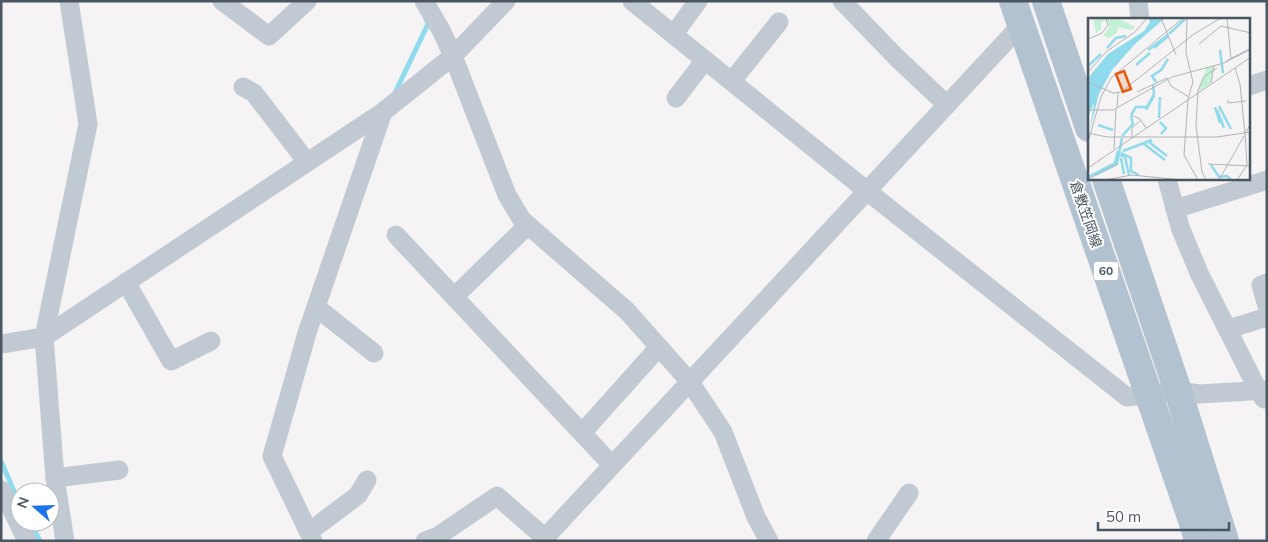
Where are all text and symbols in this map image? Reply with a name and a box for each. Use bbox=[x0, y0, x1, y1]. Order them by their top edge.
inset map bbox=[1088, 18, 1250, 180]
street label: 倉敷笠岡線 bbox=[1066, 178, 1106, 250]
road number: 60 bbox=[1094, 262, 1118, 280]
north arrow bbox=[10, 482, 60, 532]
text: N bbox=[13, 495, 33, 511]
scale bar bbox=[1098, 500, 1229, 532]
text: 50 m bbox=[1106, 507, 1141, 526]

